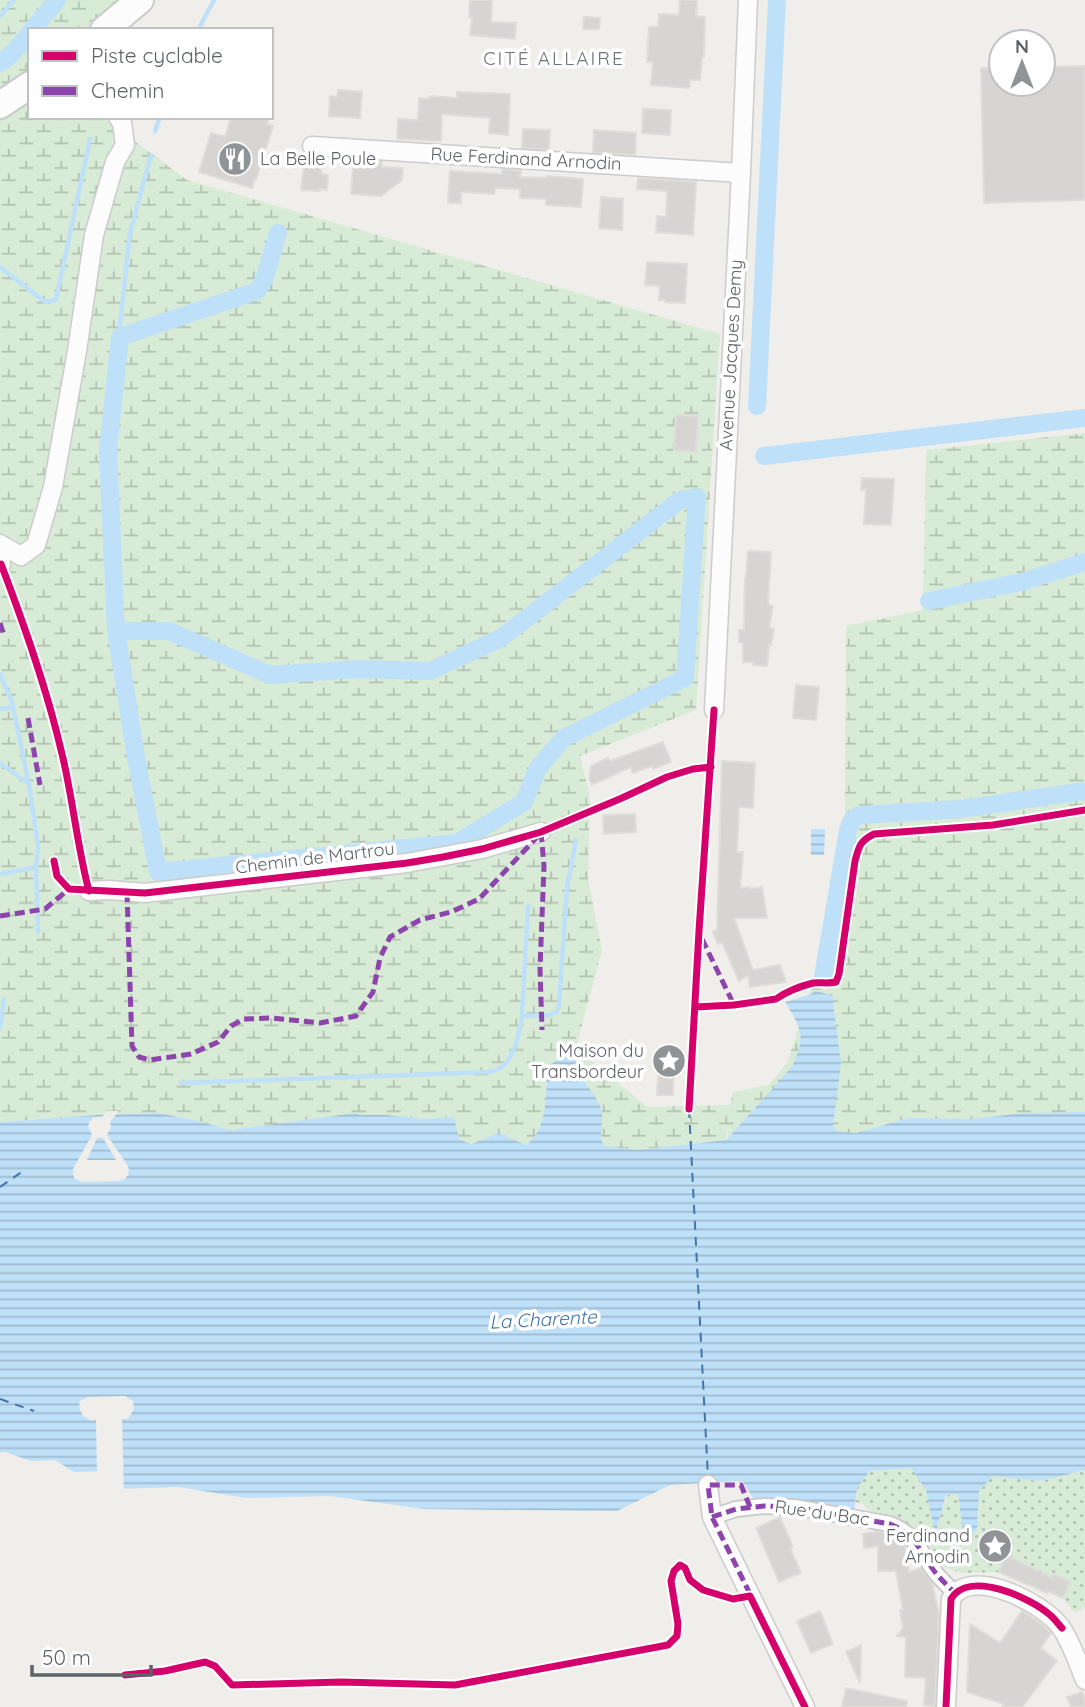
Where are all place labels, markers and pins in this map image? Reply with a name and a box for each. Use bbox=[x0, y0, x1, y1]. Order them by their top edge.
restaurant icon: La Belle Poule bbox=[216, 140, 254, 178]
place label: La Belle Poule bbox=[260, 147, 376, 170]
place label: Maison du Transbordeur bbox=[531, 1039, 644, 1083]
place icon: Maison du Transbordeur bbox=[650, 1042, 688, 1080]
place label: Ferdinand Arnodin bbox=[886, 1524, 970, 1568]
place icon: Ferdinand Arnodin bbox=[976, 1527, 1014, 1565]

